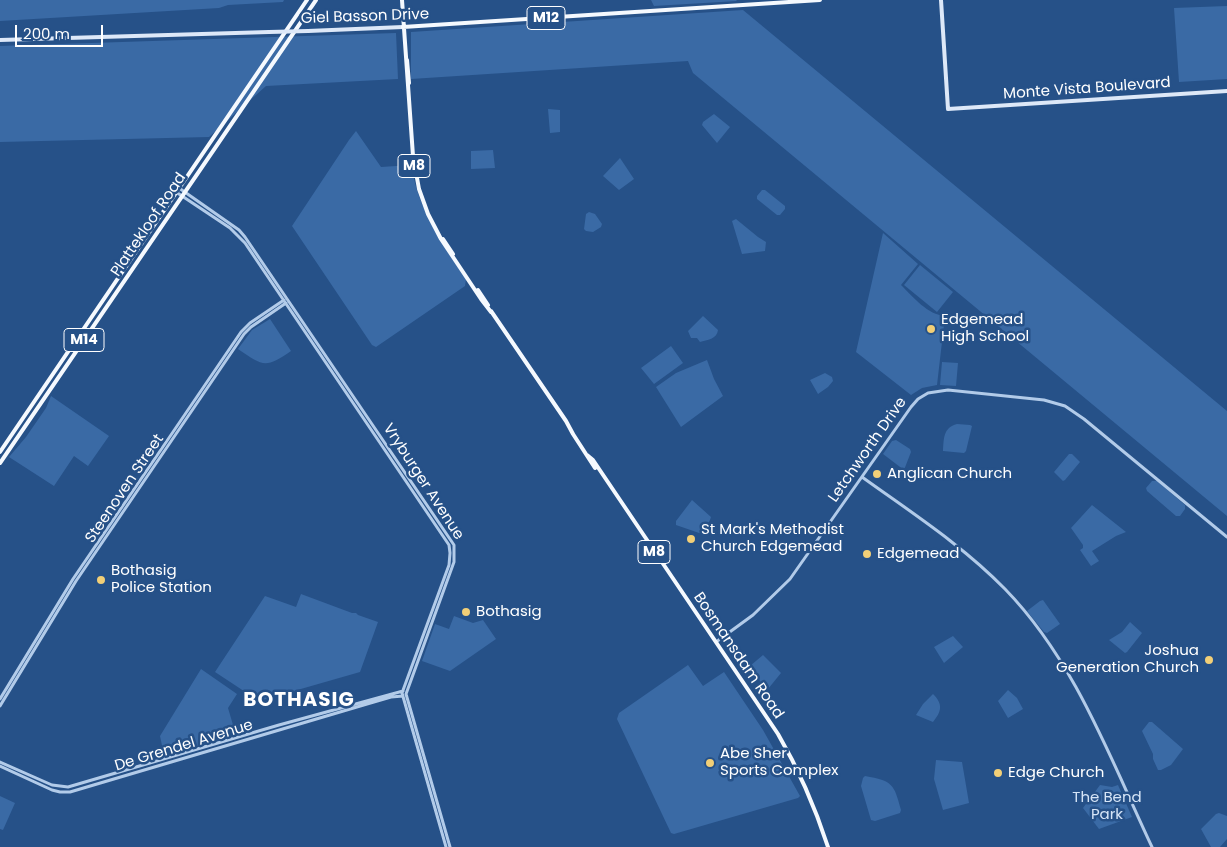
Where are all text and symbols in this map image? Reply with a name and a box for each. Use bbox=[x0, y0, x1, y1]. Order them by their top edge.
street label: Giel Basson Drive bbox=[301, 6, 429, 28]
road number: M12 bbox=[527, 7, 565, 30]
scale bar bbox=[18, 15, 105, 47]
text: 200 m bbox=[23, 23, 70, 44]
street label: Monte Vista Boulevard bbox=[1003, 74, 1171, 104]
road number: M8 bbox=[398, 154, 430, 178]
street label: Plattekloof Road bbox=[108, 170, 190, 280]
place label: Edgemead High School bbox=[941, 311, 1029, 346]
marker: Edgemead High School bbox=[925, 323, 937, 335]
road number: M14 bbox=[64, 328, 104, 352]
street label: Letchworth Drive bbox=[825, 394, 911, 506]
street label: Vryburger Avenue bbox=[379, 421, 467, 543]
street label: Steenoven Street bbox=[82, 431, 168, 547]
place label: Anglican Church bbox=[887, 465, 1012, 483]
marker: Anglican Church bbox=[871, 468, 883, 480]
place label: St Mark's Methodist Church Edgemead bbox=[701, 521, 844, 556]
marker: St Mark's Methodist Church Edgemead bbox=[685, 533, 697, 545]
road number: M8 bbox=[638, 540, 670, 564]
place label: Edgemead bbox=[877, 545, 959, 563]
marker: Edgemead bbox=[861, 548, 873, 560]
place label: Bothasig Police Station bbox=[111, 562, 212, 597]
marker: Bothasig Police Station bbox=[95, 574, 107, 586]
street label: Bosmansdam Road bbox=[689, 589, 787, 723]
place label: Bothasig bbox=[476, 603, 542, 621]
marker: Bothasig bbox=[460, 606, 472, 618]
place label: Joshua Generation Church bbox=[1056, 642, 1199, 677]
marker: Joshua Generation Church bbox=[1203, 654, 1215, 666]
district label: BOTHASIG bbox=[242, 689, 356, 713]
street label: De Grendel Avenue bbox=[113, 716, 255, 776]
place label: Abe Sher Sports Complex bbox=[720, 745, 838, 780]
marker: Abe Sher Sports Complex bbox=[704, 757, 716, 769]
place label: Edge Church bbox=[1008, 764, 1104, 782]
marker: Edge Church bbox=[992, 767, 1004, 779]
park label: The Bend Park bbox=[1072, 789, 1142, 824]

